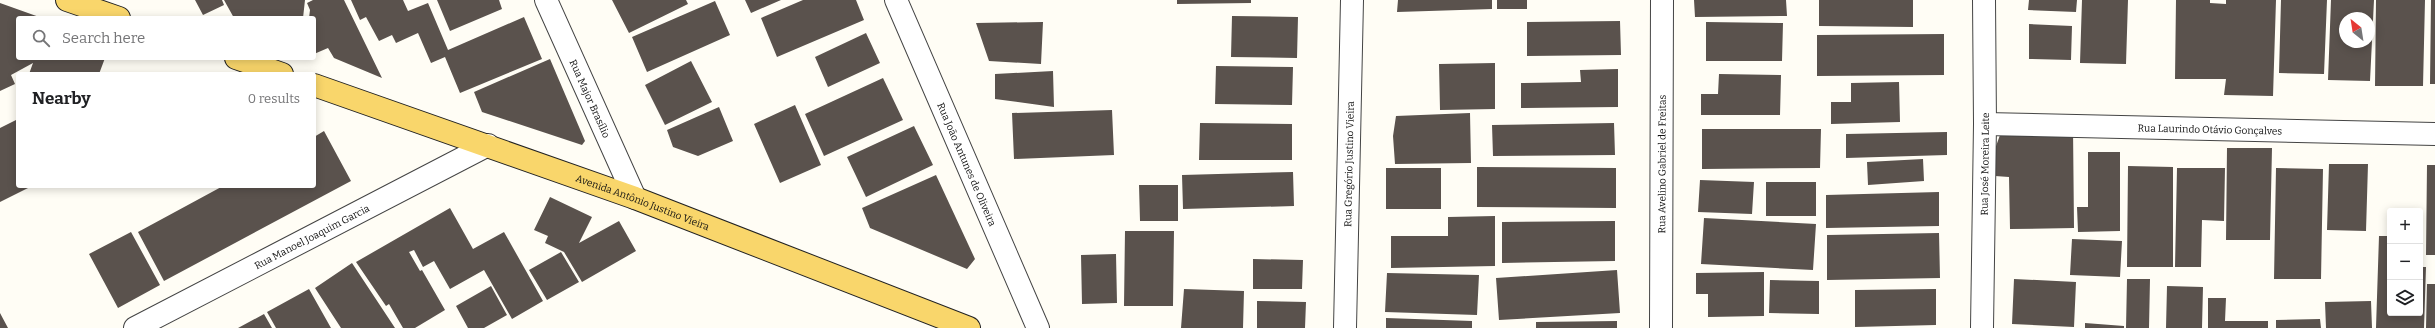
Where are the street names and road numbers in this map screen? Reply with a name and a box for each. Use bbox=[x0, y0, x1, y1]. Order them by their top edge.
street label: Rua Major Brasílio bbox=[567, 58, 612, 140]
street label: Rua Avelino Gabriel de Freitas bbox=[1656, 94, 1669, 233]
street label: Rua João Antunes de Oliveira bbox=[934, 101, 998, 229]
street label: Rua Gregório Justino Vieira bbox=[1342, 101, 1357, 227]
street label: Rua José Moreira Leite bbox=[1979, 113, 1992, 216]
street label: Rua Laurindo Otávio Gonçalves bbox=[2138, 122, 2283, 138]
street label: Avenida Antônio Justino Vieira bbox=[574, 173, 711, 234]
street label: Rua Manoel Joaquim Garcia bbox=[253, 202, 372, 272]

